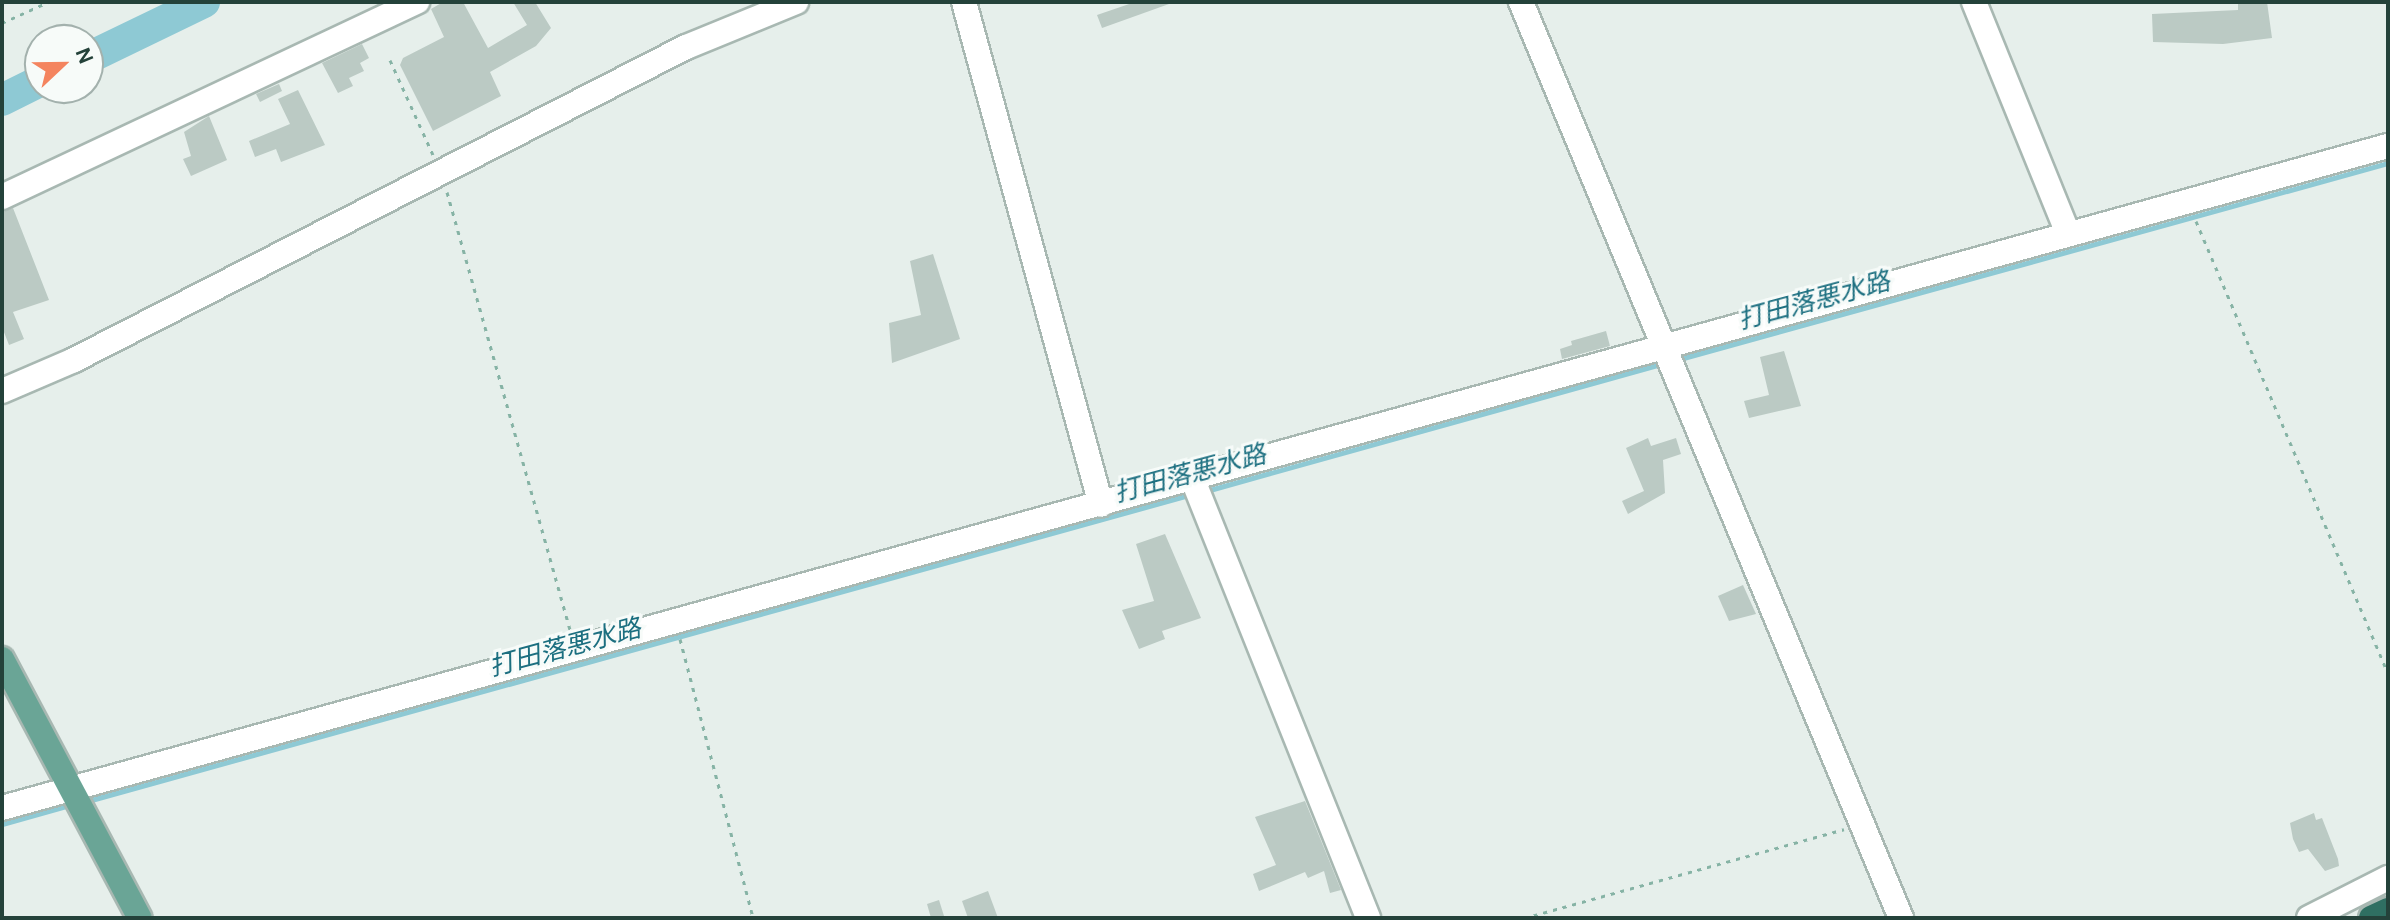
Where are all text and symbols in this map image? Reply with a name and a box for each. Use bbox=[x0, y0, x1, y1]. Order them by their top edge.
north arrow bbox=[24, 24, 104, 104]
text: N bbox=[69, 44, 99, 68]
water label: 打田落悪水路 bbox=[1735, 266, 1893, 336]
water label: 打田落悪水路 bbox=[1111, 439, 1269, 509]
water label: 打田落悪水路 bbox=[486, 613, 644, 683]

